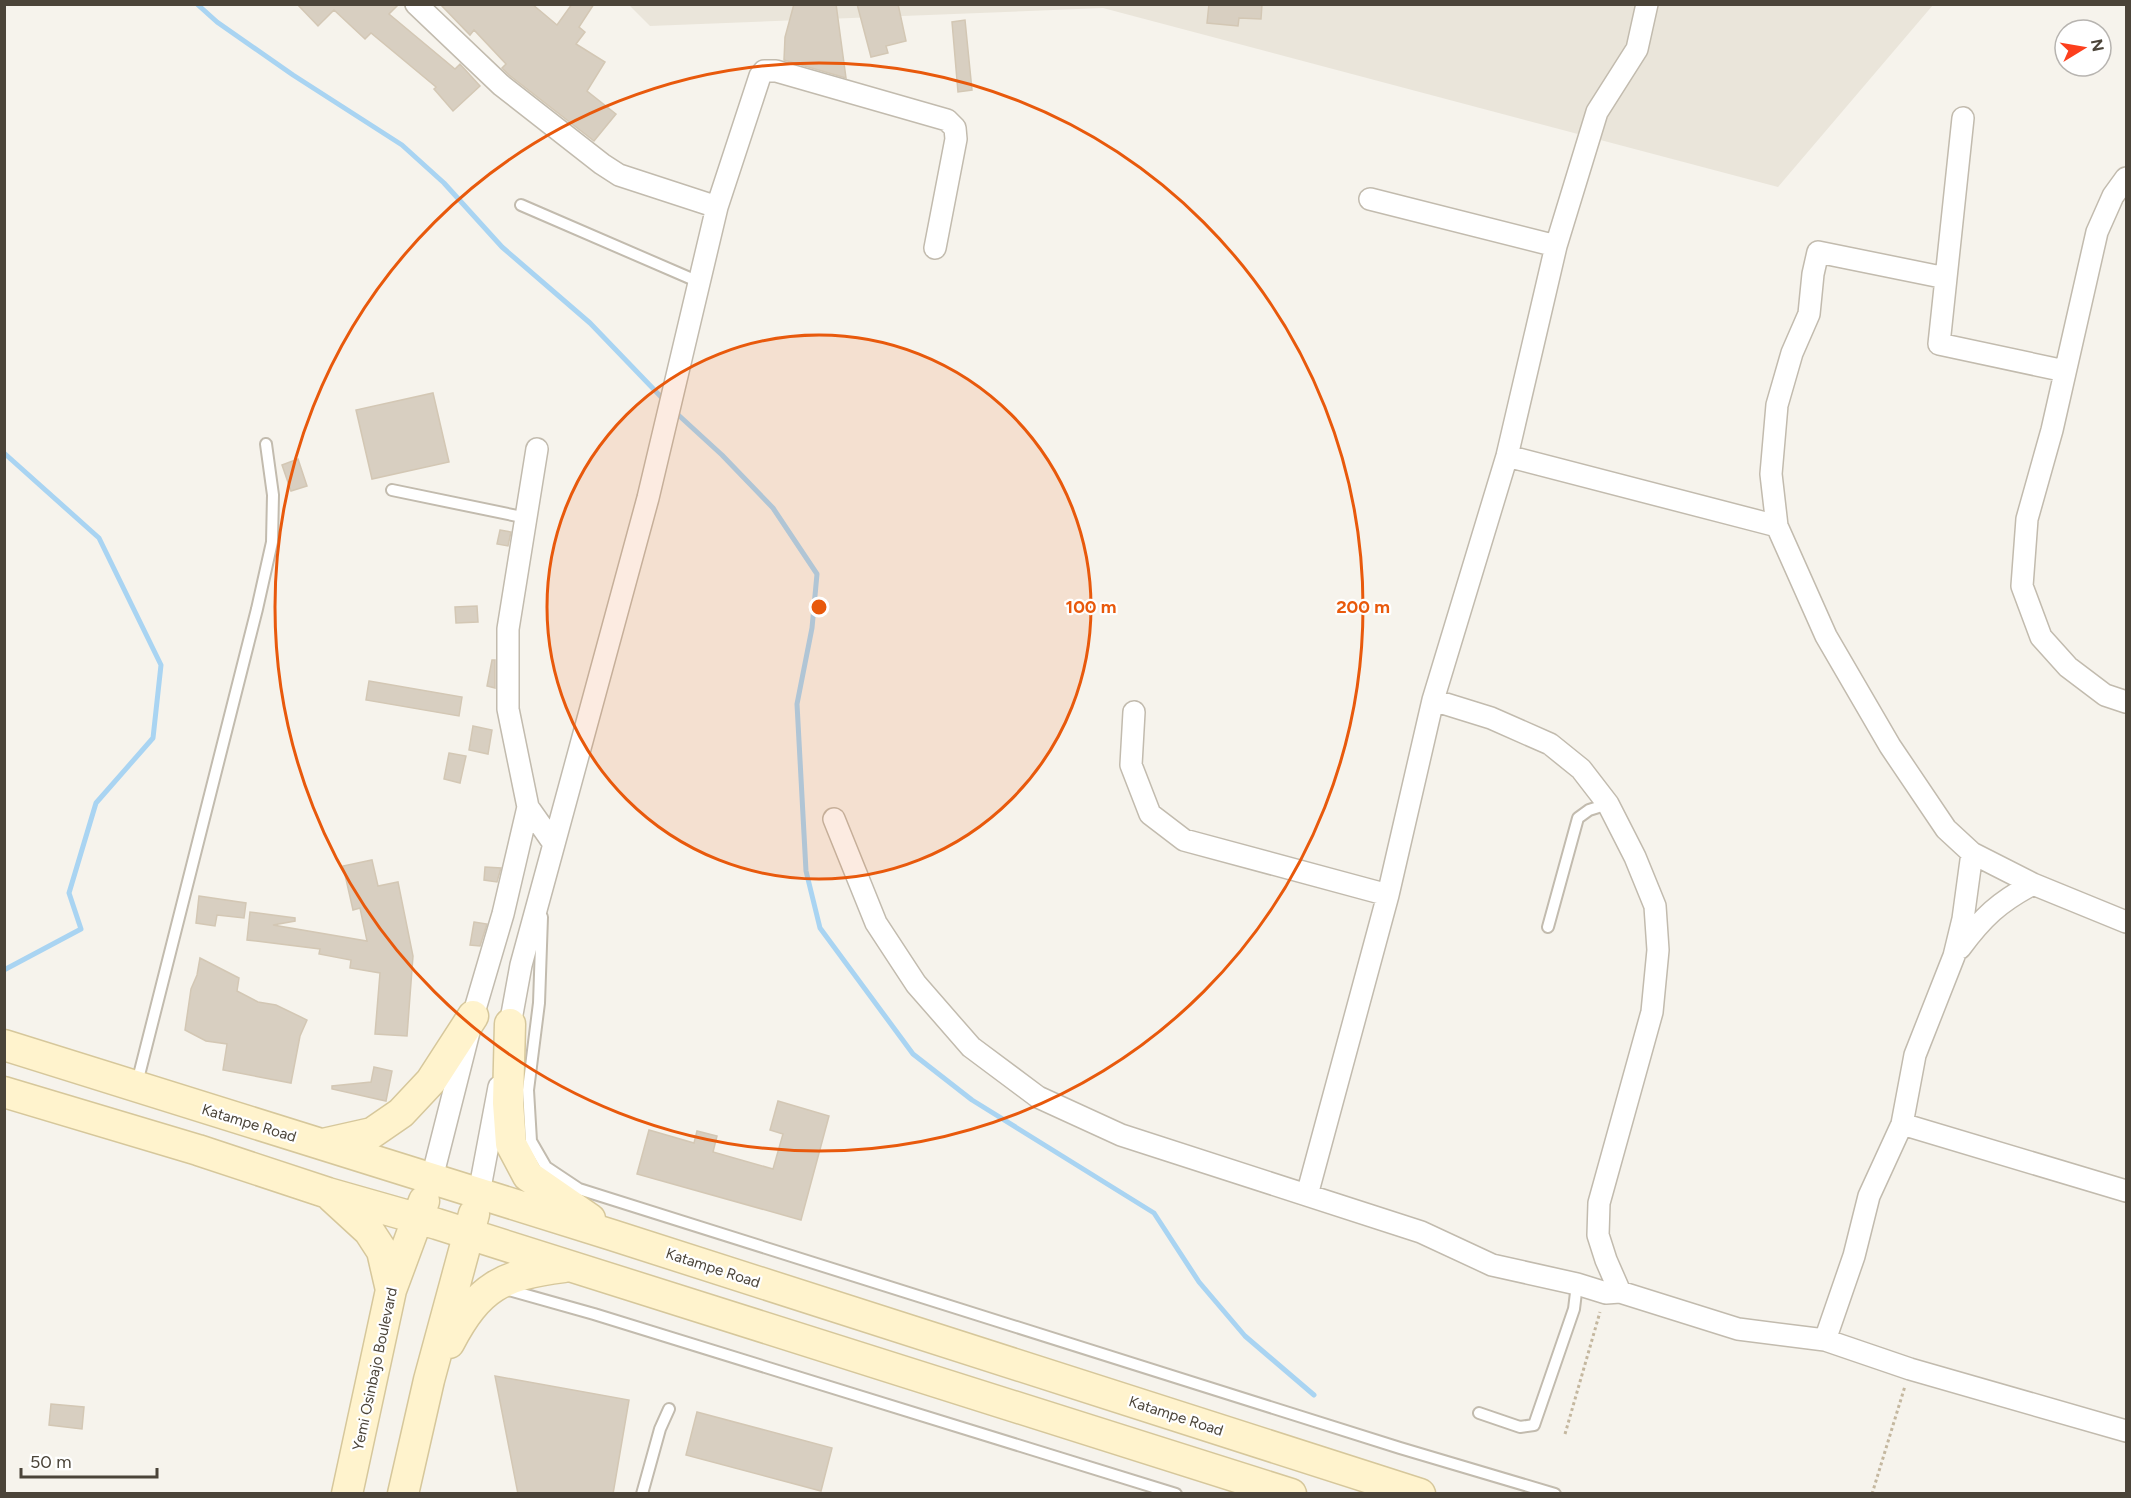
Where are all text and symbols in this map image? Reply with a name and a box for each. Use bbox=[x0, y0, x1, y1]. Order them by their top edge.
north arrow bbox=[2053, 18, 2113, 78]
text: N bbox=[2087, 37, 2108, 53]
text: 100 m bbox=[1066, 596, 1116, 618]
text: 200 m bbox=[1336, 596, 1390, 618]
centre of rings bbox=[809, 597, 829, 617]
street label: Katampe Road bbox=[200, 1100, 298, 1146]
street label: Katampe Road bbox=[664, 1244, 762, 1292]
street label: Yemi Osinbajo Boulevard bbox=[349, 1286, 401, 1452]
street label: Katampe Road bbox=[1127, 1392, 1225, 1440]
scale bar bbox=[21, 1441, 158, 1479]
text: 50 m bbox=[30, 1451, 72, 1473]

